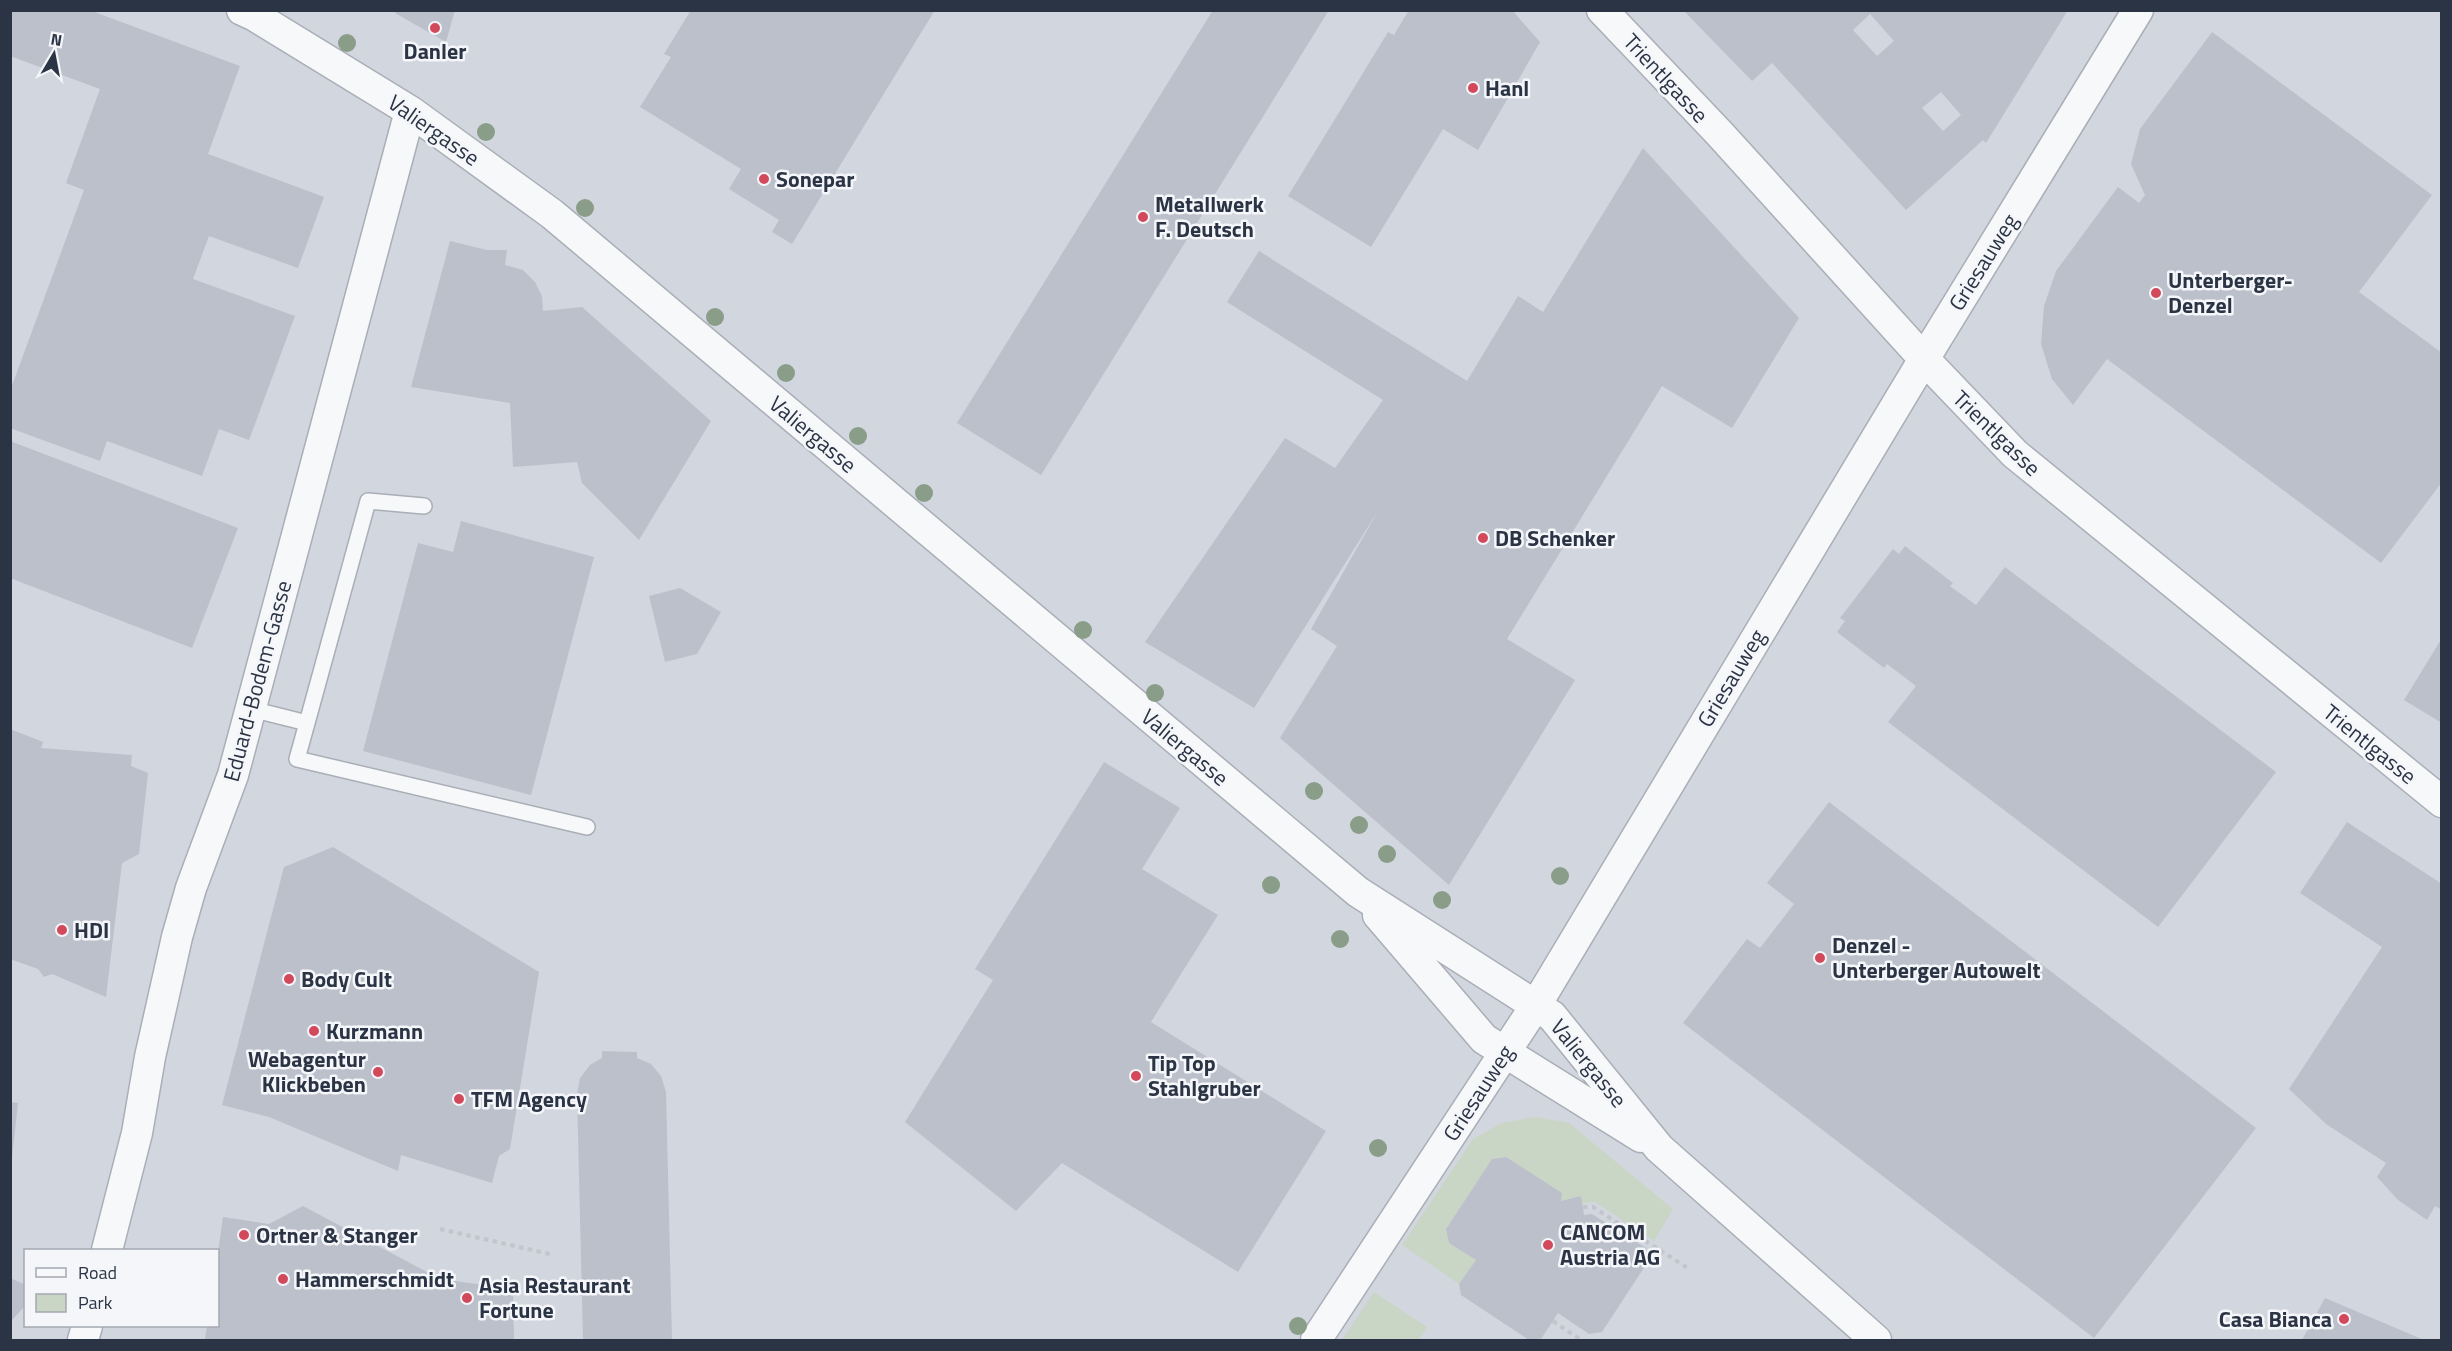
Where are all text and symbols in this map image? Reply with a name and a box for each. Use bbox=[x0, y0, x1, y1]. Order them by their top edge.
marker: Danler bbox=[428, 21, 442, 35]
north arrow bbox=[24, 24, 84, 84]
text: N bbox=[49, 26, 64, 52]
street label: Trientlgasse bbox=[1615, 26, 1717, 130]
place label: Danler bbox=[404, 34, 466, 68]
place label: Hanl bbox=[1485, 71, 1529, 105]
marker: Hanl bbox=[1466, 81, 1480, 95]
street label: Valiergasse bbox=[381, 86, 487, 174]
place label: Sonepar bbox=[776, 162, 854, 196]
marker: Sonepar bbox=[757, 172, 771, 186]
place label: Metallwerk F. Deutsch bbox=[1155, 187, 1264, 246]
street label: Griesauweg bbox=[1940, 207, 2026, 317]
marker: Metallwerk F. Deutsch bbox=[1136, 210, 1150, 224]
place label: Unterberger- Denzel bbox=[2168, 263, 2293, 322]
marker: Unterberger- Denzel bbox=[2149, 286, 2163, 300]
street label: Trientlgasse bbox=[1945, 382, 2049, 484]
street label: Valiergasse bbox=[762, 387, 864, 481]
place label: DB Schenker bbox=[1495, 521, 1615, 555]
marker: DB Schenker bbox=[1476, 531, 1490, 545]
street label: Eduard-Bodem-Gasse bbox=[214, 577, 300, 785]
street label: Griesauweg bbox=[1688, 622, 1774, 734]
street label: Trientlgasse bbox=[2316, 696, 2424, 792]
street label: Valiergasse bbox=[1134, 700, 1236, 794]
place label: HDI bbox=[74, 913, 109, 947]
marker: HDI bbox=[55, 923, 69, 937]
place label: Denzel - Unterberger Autowelt bbox=[1832, 928, 2041, 987]
marker: Denzel - Unterberger Autowelt bbox=[1813, 951, 1827, 965]
place label: Body Cult bbox=[301, 962, 392, 996]
marker: Body Cult bbox=[282, 972, 296, 986]
street label: Valiergasse bbox=[1543, 1011, 1635, 1115]
place label: Kurzmann bbox=[326, 1014, 423, 1048]
marker: Kurzmann bbox=[307, 1024, 321, 1038]
street label: Griesauweg bbox=[1434, 1038, 1522, 1148]
place label: Webagentur Klickbeben bbox=[248, 1042, 366, 1101]
place label: Tip Top Stahlgruber bbox=[1148, 1046, 1261, 1105]
marker: Webagentur Klickbeben bbox=[371, 1065, 385, 1079]
marker: Tip Top Stahlgruber bbox=[1129, 1069, 1143, 1083]
place label: TFM Agency bbox=[471, 1082, 587, 1116]
marker: TFM Agency bbox=[452, 1092, 466, 1106]
place label: CANCOM Austria AG bbox=[1560, 1215, 1660, 1274]
place label: Ortner & Stanger bbox=[256, 1218, 418, 1252]
marker: Ortner & Stanger bbox=[237, 1228, 251, 1242]
marker: CANCOM Austria AG bbox=[1541, 1238, 1555, 1252]
legend bbox=[24, 1249, 219, 1327]
text: Road bbox=[78, 1259, 117, 1286]
place label: Hammerschmidt bbox=[295, 1262, 454, 1296]
place label: Asia Restaurant Fortune bbox=[479, 1268, 630, 1327]
marker: Hammerschmidt bbox=[276, 1272, 290, 1286]
text: Park bbox=[78, 1289, 113, 1316]
marker: Asia Restaurant Fortune bbox=[460, 1291, 474, 1305]
place label: Casa Bianca bbox=[2219, 1302, 2332, 1336]
marker: Casa Bianca bbox=[2337, 1312, 2351, 1326]

